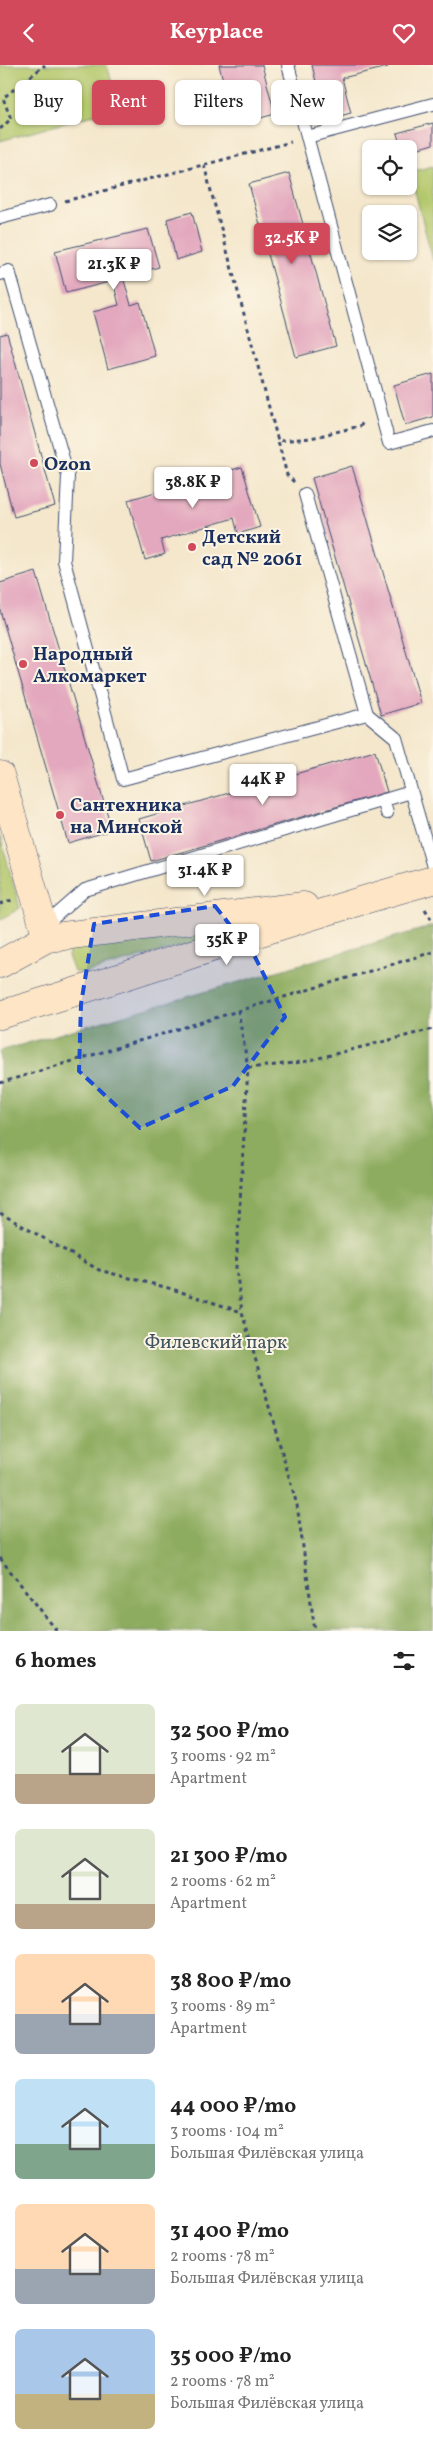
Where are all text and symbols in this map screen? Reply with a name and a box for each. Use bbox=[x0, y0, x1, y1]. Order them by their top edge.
text: Keyplace bbox=[170, 17, 263, 48]
icon: back bbox=[15, 19, 43, 47]
icon: heart bbox=[390, 19, 418, 47]
chip: Buy bbox=[15, 80, 82, 125]
chip: Rent bbox=[92, 80, 165, 125]
chip: Filters bbox=[175, 80, 261, 125]
chip: New bbox=[271, 80, 343, 125]
map controls bbox=[362, 140, 417, 260]
button: locate bbox=[362, 140, 417, 195]
button: layers bbox=[362, 205, 417, 260]
pin: 32.5K ₽ bbox=[246, 223, 338, 265]
text: 32.5K ₽ bbox=[265, 228, 319, 250]
pin: 21.3K ₽ bbox=[68, 249, 160, 291]
text: 21.3K ₽ bbox=[88, 254, 140, 276]
place label: Ozon bbox=[44, 452, 91, 478]
marker: Ozon bbox=[28, 457, 40, 469]
pin: 38.8K ₽ bbox=[147, 467, 239, 509]
text: 38.8K ₽ bbox=[165, 472, 221, 494]
place label: Детский сад № 2061 bbox=[202, 525, 302, 573]
marker: Детский сад № 2061 bbox=[186, 541, 198, 553]
place label: Народный Алкомаркет bbox=[33, 642, 147, 690]
marker: Народный Алкомаркет bbox=[17, 658, 29, 670]
pin: 44K ₽ bbox=[228, 763, 298, 806]
text: 44K ₽ bbox=[240, 769, 286, 791]
place label: Сантехника на Минской bbox=[70, 793, 182, 841]
marker: Сантехника на Минской bbox=[54, 809, 66, 821]
pin: 31.4K ₽ bbox=[159, 855, 251, 897]
text: 31.4K ₽ bbox=[178, 860, 232, 882]
pin: 35K ₽ bbox=[192, 923, 262, 966]
text: 35K ₽ bbox=[206, 929, 248, 951]
park label: Филевский парк bbox=[145, 1330, 287, 1356]
text: 6 homes bbox=[15, 1647, 96, 1676]
icon: filters bbox=[390, 1647, 418, 1675]
text: 32 500 ₽/mo bbox=[170, 1717, 289, 1746]
icon: home bbox=[55, 1724, 115, 1784]
text: 3 rooms · 92 m² bbox=[170, 1746, 276, 1768]
text: Apartment bbox=[170, 1768, 247, 1790]
text: 21 300 ₽/mo bbox=[170, 1842, 287, 1871]
icon: home bbox=[55, 1849, 115, 1909]
text: 2 rooms · 62 m² bbox=[170, 1871, 276, 1893]
text: Apartment bbox=[170, 1893, 247, 1915]
text: 38 800 ₽/mo bbox=[170, 1967, 291, 1996]
icon: home bbox=[55, 1974, 115, 2034]
text: 3 rooms · 89 m² bbox=[170, 1996, 275, 2018]
text: Apartment bbox=[170, 2018, 247, 2040]
text: 44 000 ₽/mo bbox=[170, 2092, 296, 2121]
icon: home bbox=[55, 2099, 115, 2159]
text: 3 rooms · 104 m² bbox=[170, 2121, 284, 2143]
text: Большая Филёвская улица bbox=[170, 2143, 364, 2165]
text: 31 400 ₽/mo bbox=[170, 2217, 289, 2246]
icon: home bbox=[55, 2224, 115, 2284]
text: 2 rooms · 78 m² bbox=[170, 2246, 275, 2268]
text: Большая Филёвская улица bbox=[170, 2268, 364, 2290]
text: 35 000 ₽/mo bbox=[170, 2342, 292, 2371]
icon: home bbox=[55, 2349, 115, 2409]
text: 2 rooms · 78 m² bbox=[170, 2371, 275, 2393]
text: Большая Филёвская улица bbox=[170, 2393, 364, 2415]

